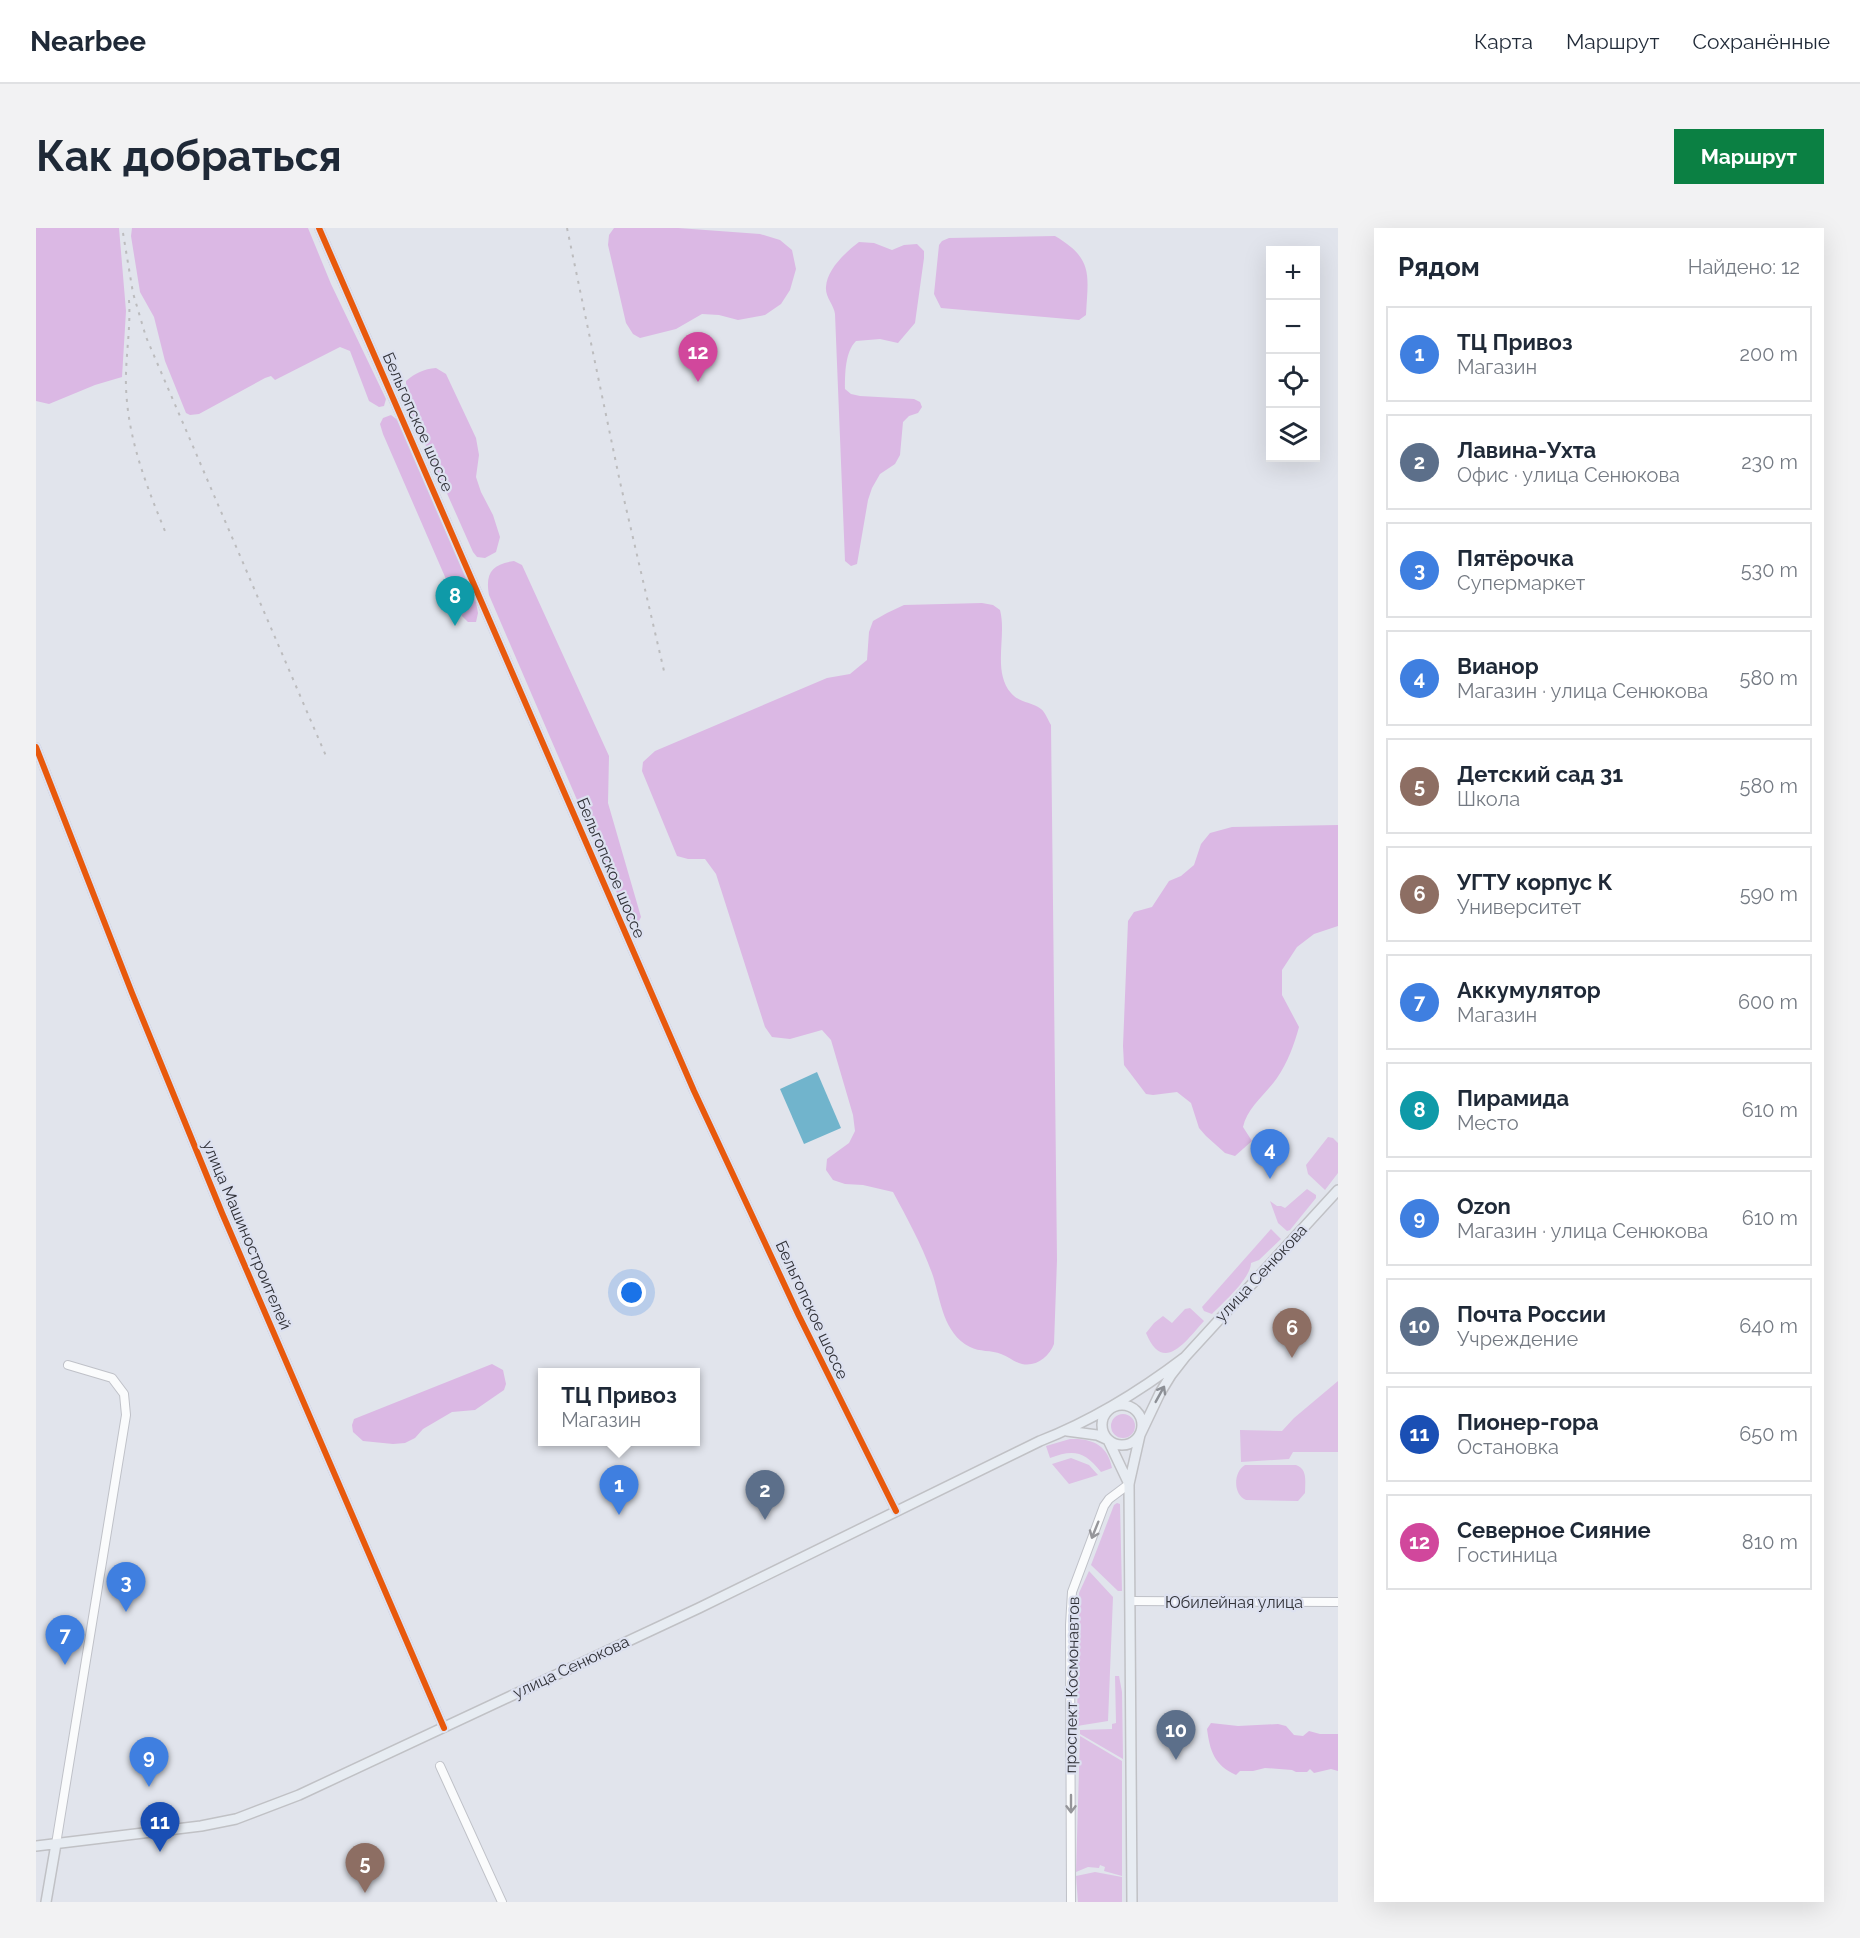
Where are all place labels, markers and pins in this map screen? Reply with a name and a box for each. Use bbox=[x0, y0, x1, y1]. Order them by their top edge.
pin: 12 bbox=[678, 332, 718, 382]
pin: 8 bbox=[436, 576, 474, 626]
pin: 4 bbox=[1250, 1130, 1290, 1179]
pin: 6 bbox=[1272, 1308, 1312, 1358]
pin: 1 bbox=[600, 1466, 638, 1515]
pin: 2 bbox=[746, 1470, 784, 1520]
pin: 3 bbox=[106, 1562, 146, 1612]
pin: 7 bbox=[45, 1616, 84, 1665]
pin: 10 bbox=[1156, 1710, 1196, 1760]
pin: 9 bbox=[130, 1738, 168, 1787]
pin: 11 bbox=[140, 1802, 180, 1852]
pin: 5 bbox=[346, 1844, 384, 1893]

